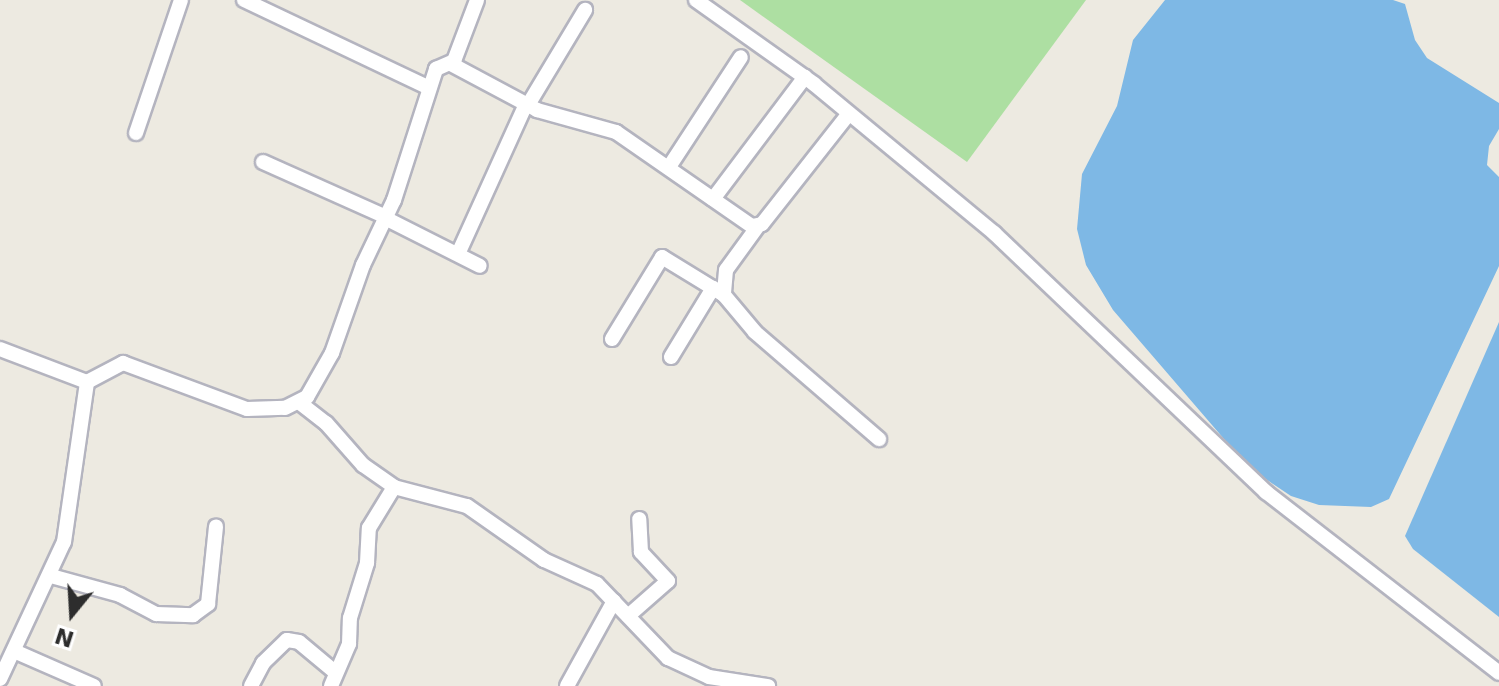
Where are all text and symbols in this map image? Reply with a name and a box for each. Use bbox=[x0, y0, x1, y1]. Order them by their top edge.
north arrow bbox=[32, 574, 112, 654]
text: N bbox=[52, 623, 77, 652]

